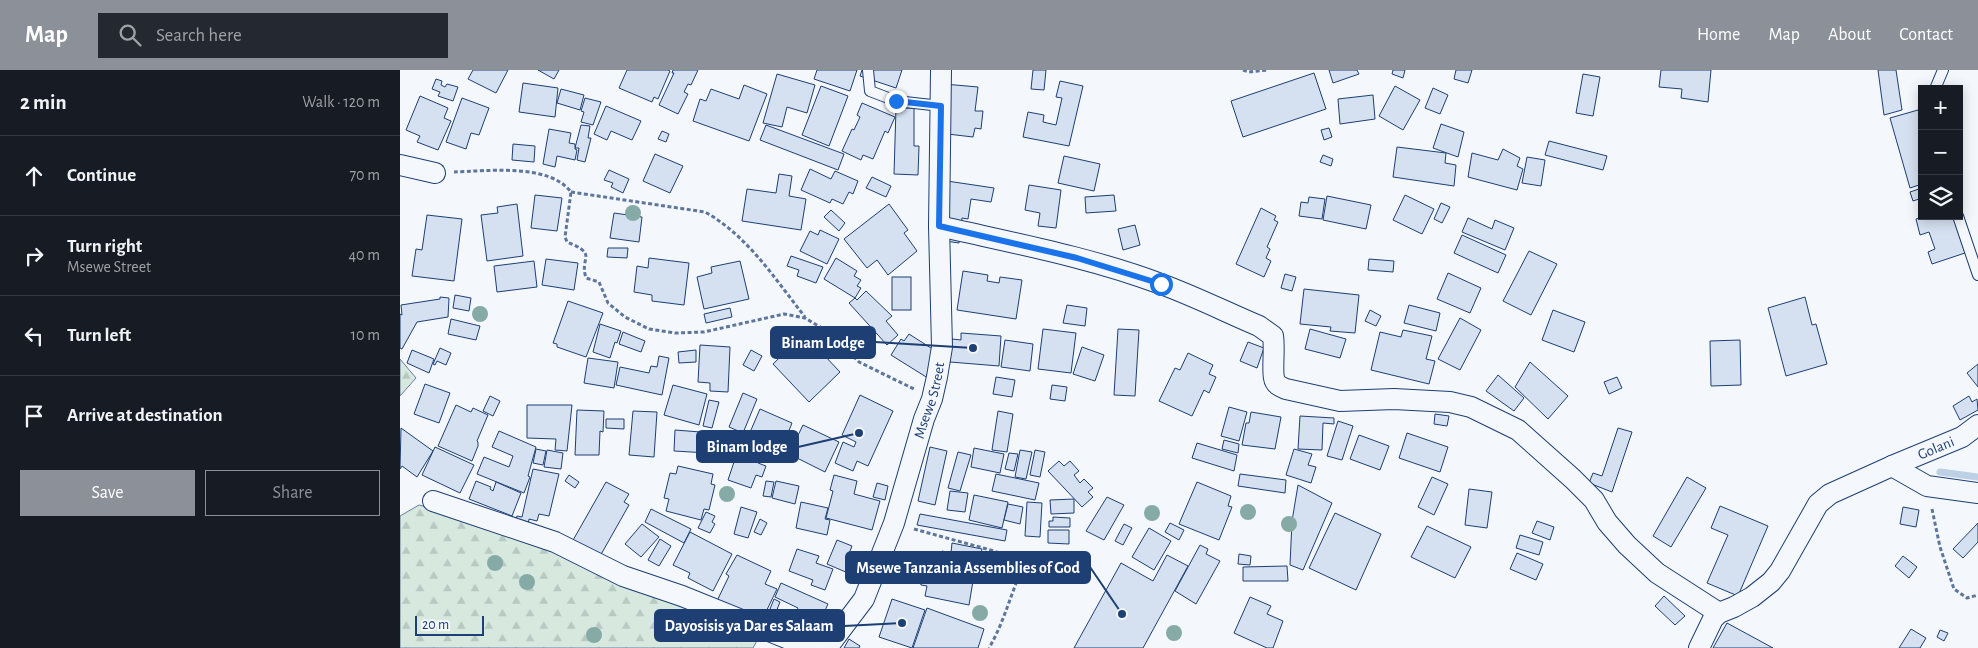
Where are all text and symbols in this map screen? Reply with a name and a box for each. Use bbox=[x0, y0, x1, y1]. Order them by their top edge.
search box bbox=[98, 13, 448, 58]
icon: search bbox=[116, 21, 144, 49]
text: Map bbox=[25, 23, 68, 47]
text: Search here bbox=[156, 26, 242, 45]
text: Home bbox=[1697, 26, 1740, 44]
text: Map bbox=[1768, 26, 1800, 44]
text: About bbox=[1828, 26, 1871, 44]
text: Contact bbox=[1899, 26, 1953, 44]
map controls bbox=[1918, 85, 1963, 220]
button: + bbox=[1918, 85, 1963, 130]
route end bbox=[885, 90, 908, 113]
text: 2 min bbox=[20, 92, 67, 113]
text: Walk · 120 m bbox=[302, 94, 380, 110]
button: − bbox=[1918, 130, 1963, 175]
icon: ahead bbox=[20, 162, 48, 190]
text: Continue bbox=[67, 166, 136, 185]
text: 70 m bbox=[349, 167, 380, 183]
button: layers bbox=[1918, 175, 1963, 220]
text: Turn right bbox=[67, 237, 142, 256]
icon: right bbox=[20, 242, 48, 270]
text: 40 m bbox=[348, 247, 380, 263]
text: Msewe Street bbox=[67, 259, 151, 275]
route start bbox=[1150, 273, 1173, 296]
icon: left bbox=[20, 322, 48, 350]
text: Turn left bbox=[67, 326, 131, 345]
text: 10 m bbox=[351, 327, 380, 343]
callout: Binam Lodge bbox=[771, 327, 875, 358]
text: Binam Lodge bbox=[781, 335, 865, 351]
street label: Msewe Street bbox=[911, 361, 947, 440]
icon: arrive bbox=[20, 402, 48, 430]
text: Arrive at destination bbox=[67, 406, 223, 425]
callout: Binam lodge bbox=[697, 431, 798, 462]
street label: Golani bbox=[1915, 434, 1956, 462]
text: Binam lodge bbox=[707, 439, 788, 455]
button: Save bbox=[20, 470, 195, 516]
button: Share bbox=[205, 470, 380, 516]
callout: Msewe Tanzania Assemblies of God bbox=[846, 552, 1090, 583]
text: Msewe Tanzania Assemblies of God bbox=[856, 560, 1080, 576]
callout: Dayosisis ya Dar es Salaam bbox=[655, 610, 844, 641]
scale bar bbox=[415, 613, 484, 636]
text: 20 m bbox=[422, 618, 449, 632]
text: Dayosisis ya Dar es Salaam bbox=[664, 618, 834, 635]

